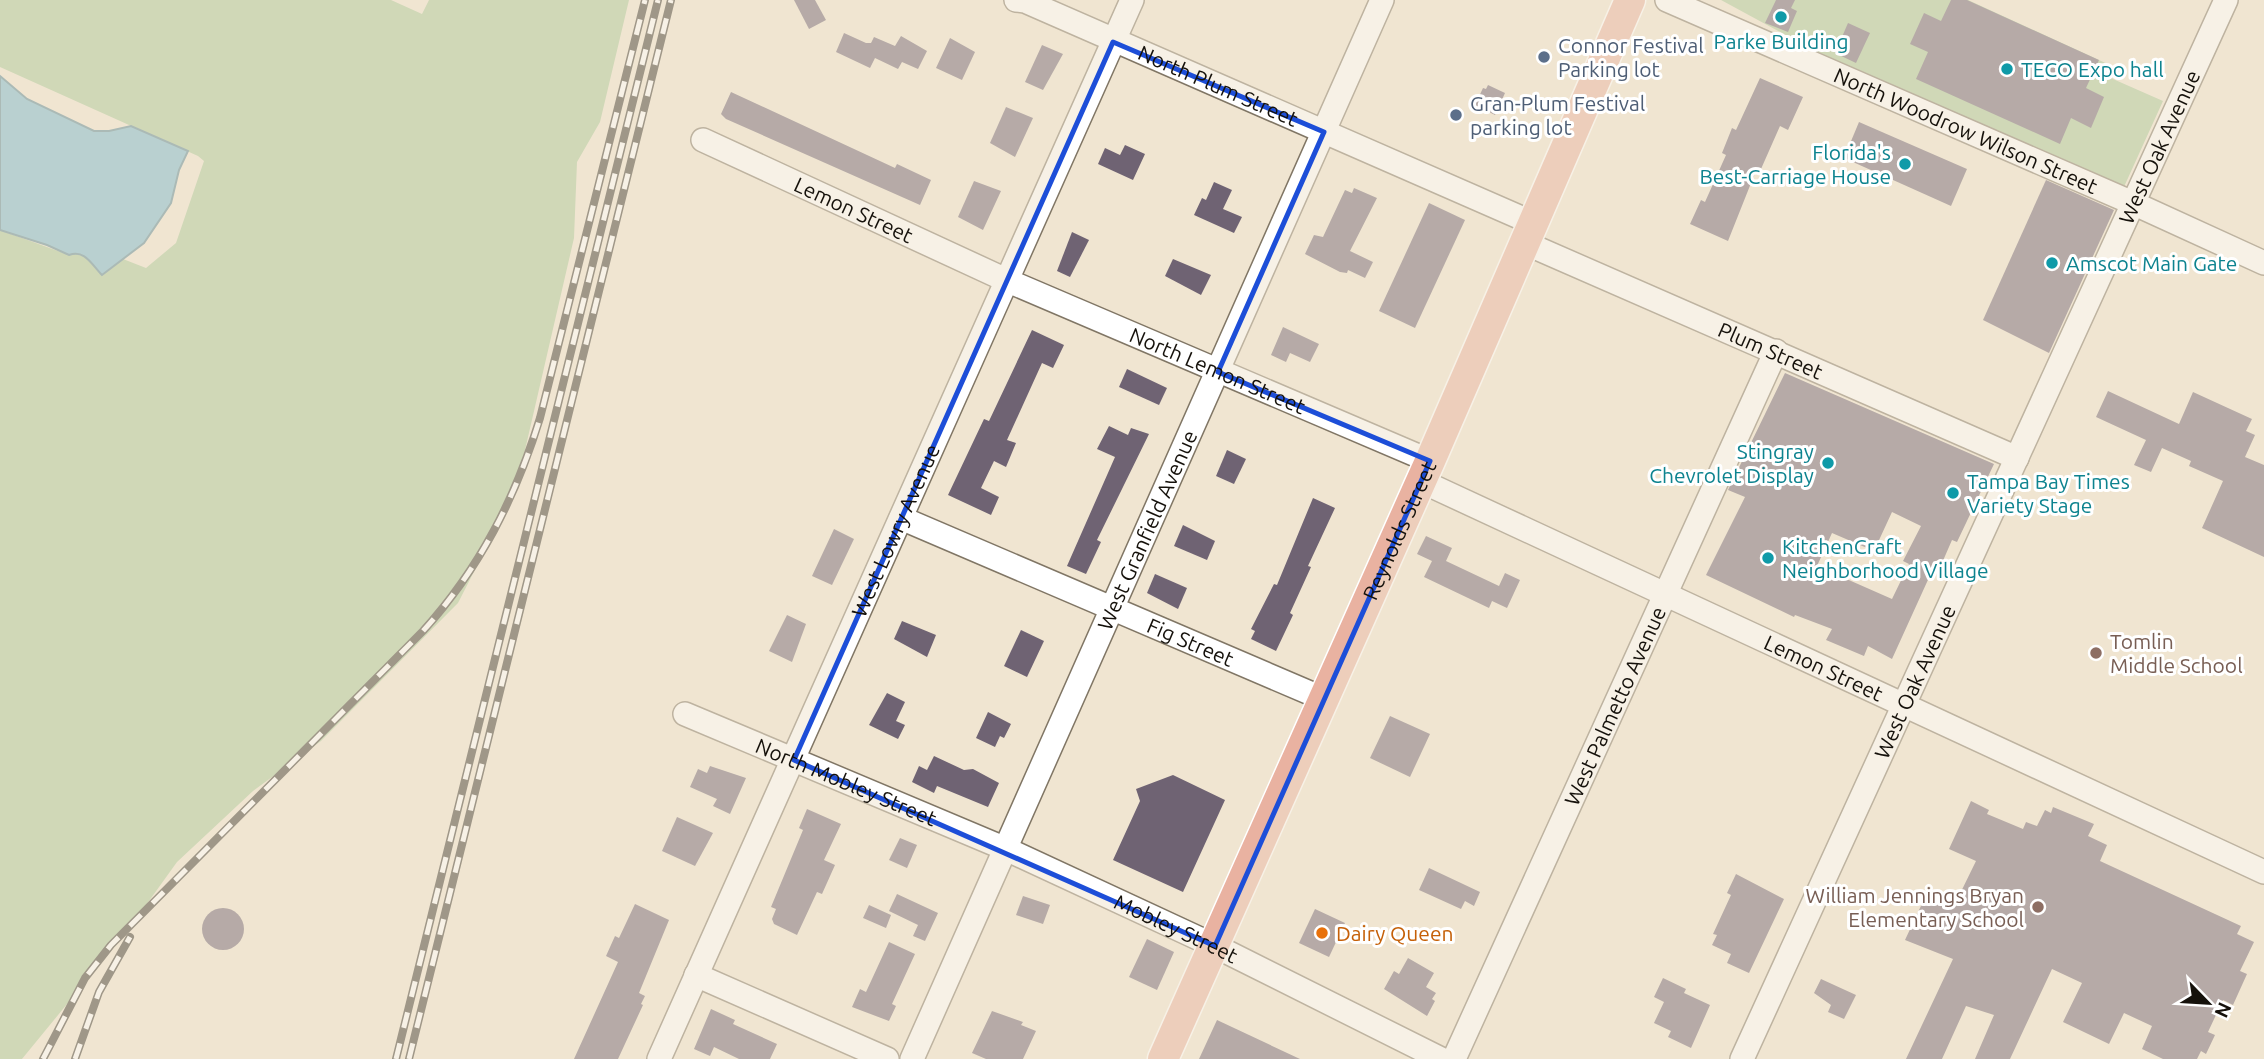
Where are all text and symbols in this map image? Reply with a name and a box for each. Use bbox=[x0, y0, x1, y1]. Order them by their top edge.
marker: Parke Building bbox=[1773, 9, 1789, 25]
place label: Parke Building bbox=[1713, 29, 1849, 53]
place label: Connor Festival Parking lot bbox=[1558, 33, 1704, 81]
street label: North Plum Street bbox=[1135, 40, 1302, 131]
marker: Connor Festival Parking lot bbox=[1536, 49, 1552, 65]
place label: TECO Expo hall bbox=[2021, 57, 2164, 81]
marker: TECO Expo hall bbox=[1999, 61, 2015, 77]
street label: North Woodrow Wilson Street bbox=[1830, 62, 2101, 198]
street label: West Oak Avenue bbox=[2113, 66, 2204, 227]
place label: Gran-Plum Festival parking lot bbox=[1470, 91, 1645, 139]
marker: Gran-Plum Festival parking lot bbox=[1448, 107, 1464, 123]
place label: Florida's Best-Carriage House bbox=[1700, 140, 1891, 188]
marker: Florida's Best-Carriage House bbox=[1897, 156, 1913, 172]
street label: Lemon Street bbox=[790, 172, 917, 247]
place label: Amscot Main Gate bbox=[2066, 251, 2237, 275]
marker: Amscot Main Gate bbox=[2044, 255, 2060, 271]
street label: Plum Street bbox=[1715, 317, 1827, 384]
street label: North Lemon Street bbox=[1126, 322, 1309, 418]
street label: West Granfield Avenue bbox=[1092, 426, 1202, 633]
place label: Stingray Chevrolet Display bbox=[1649, 439, 1814, 487]
street label: West Lowry Avenue bbox=[846, 440, 944, 620]
marker: Stingray Chevrolet Display bbox=[1820, 455, 1836, 471]
street label: Reynolds Street bbox=[1358, 457, 1440, 603]
place label: Tampa Bay Times Variety Stage bbox=[1967, 469, 2130, 517]
marker: Tampa Bay Times Variety Stage bbox=[1945, 485, 1961, 501]
place label: KitchenCraft Neighborhood Village bbox=[1782, 534, 1989, 582]
marker: KitchenCraft Neighborhood Village bbox=[1760, 550, 1776, 566]
street label: West Oak Avenue bbox=[1869, 601, 1960, 762]
street label: West Palmetto Avenue bbox=[1559, 603, 1670, 809]
street label: Fig Street bbox=[1144, 613, 1237, 671]
place label: Tomlin Middle School bbox=[2110, 629, 2243, 677]
street label: Lemon Street bbox=[1761, 630, 1887, 706]
marker: Tomlin Middle School bbox=[2088, 645, 2104, 661]
street label: North Mobley Street bbox=[752, 733, 940, 830]
place label: William Jennings Bryan Elementary School bbox=[1806, 883, 2024, 931]
street label: Mobley Street bbox=[1111, 889, 1242, 968]
marker: William Jennings Bryan Elementary School bbox=[2030, 899, 2046, 915]
place label: Dairy Queen bbox=[1336, 921, 1454, 945]
marker: Dairy Queen bbox=[1314, 925, 1330, 941]
north arrow bbox=[2173, 968, 2243, 1038]
text: N bbox=[2210, 999, 2236, 1021]

